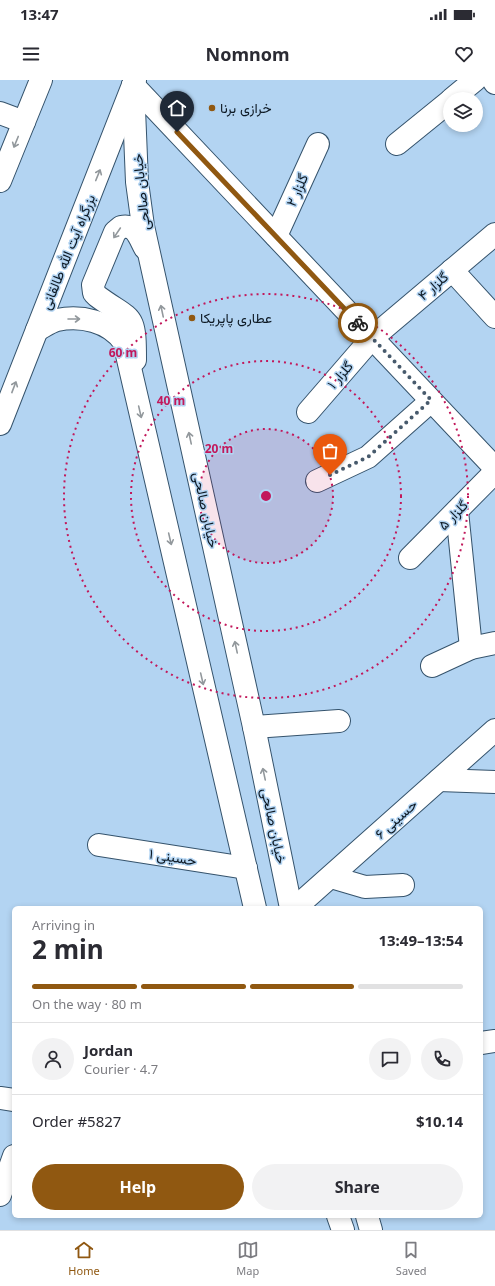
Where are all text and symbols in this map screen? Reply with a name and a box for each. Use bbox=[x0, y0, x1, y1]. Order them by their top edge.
text: 13:47 bbox=[20, 4, 59, 24]
text: Nomnom bbox=[206, 42, 289, 66]
icon: menu bbox=[20, 43, 42, 65]
icon: heart bbox=[453, 43, 475, 65]
pin bbox=[160, 91, 194, 132]
map controls bbox=[443, 92, 483, 132]
button: layers bbox=[443, 92, 483, 132]
icon: home bbox=[166, 97, 188, 119]
place label: خرازی برنا bbox=[220, 98, 272, 117]
marker: خرازی برنا bbox=[207, 103, 217, 113]
one-way arrow bbox=[11, 136, 19, 148]
street label: خیابان صالحی bbox=[127, 153, 154, 231]
one-way arrow bbox=[94, 170, 102, 182]
street label: گلزار ۲ bbox=[281, 170, 312, 209]
street label: بزرگراه آیت الله طالقانی bbox=[36, 191, 99, 312]
one-way arrow bbox=[112, 227, 120, 239]
street label: گلزار ۴ bbox=[413, 267, 452, 304]
courier bbox=[338, 303, 378, 343]
one-way arrow bbox=[157, 305, 165, 318]
place label: عطاری پاپریکا bbox=[200, 308, 272, 328]
icon: bike bbox=[347, 312, 369, 334]
marker: عطاری پاپریکا bbox=[187, 313, 197, 323]
one-way arrow bbox=[67, 315, 80, 323]
text: 60 m bbox=[109, 344, 137, 361]
street label: گلزار ۱ bbox=[322, 357, 357, 393]
one-way arrow bbox=[11, 382, 19, 394]
text: 40 m bbox=[157, 392, 185, 409]
one-way arrow bbox=[137, 405, 145, 418]
one-way arrow bbox=[185, 432, 193, 445]
pin bbox=[313, 434, 347, 475]
text: 20 m bbox=[205, 440, 233, 457]
icon: bag bbox=[319, 440, 341, 462]
street label: خیابان صالحی bbox=[189, 470, 224, 550]
centre of rings bbox=[259, 489, 273, 503]
street label: گلزار ۵ bbox=[434, 496, 472, 534]
one-way arrow bbox=[166, 532, 174, 545]
one-way arrow bbox=[232, 641, 240, 654]
one-way arrow bbox=[199, 672, 207, 685]
one-way arrow bbox=[259, 768, 267, 781]
street label: خیابان صالحی bbox=[257, 786, 292, 866]
street label: حسینی ۶ bbox=[371, 795, 421, 843]
street label: حسینی ۱ bbox=[148, 843, 198, 870]
text: Arriving in bbox=[32, 916, 95, 934]
text: 13:49–13:54 bbox=[378, 930, 463, 950]
text: 2 min bbox=[32, 931, 104, 967]
text: On the way · 80 m bbox=[32, 995, 142, 1013]
button: person bbox=[32, 1038, 74, 1080]
button: chat bbox=[369, 1038, 411, 1080]
button: phone bbox=[421, 1038, 463, 1080]
text: Jordan bbox=[84, 1040, 133, 1060]
text: Courier · 4.7 bbox=[84, 1060, 158, 1078]
text: Order #5827 bbox=[32, 1111, 121, 1131]
text: $10.14 bbox=[416, 1111, 463, 1131]
button: Help bbox=[32, 1164, 244, 1210]
button: Share bbox=[252, 1164, 463, 1210]
tab: Home bbox=[68, 1239, 100, 1278]
tab: Map bbox=[236, 1239, 259, 1278]
tab: Saved bbox=[396, 1239, 427, 1278]

